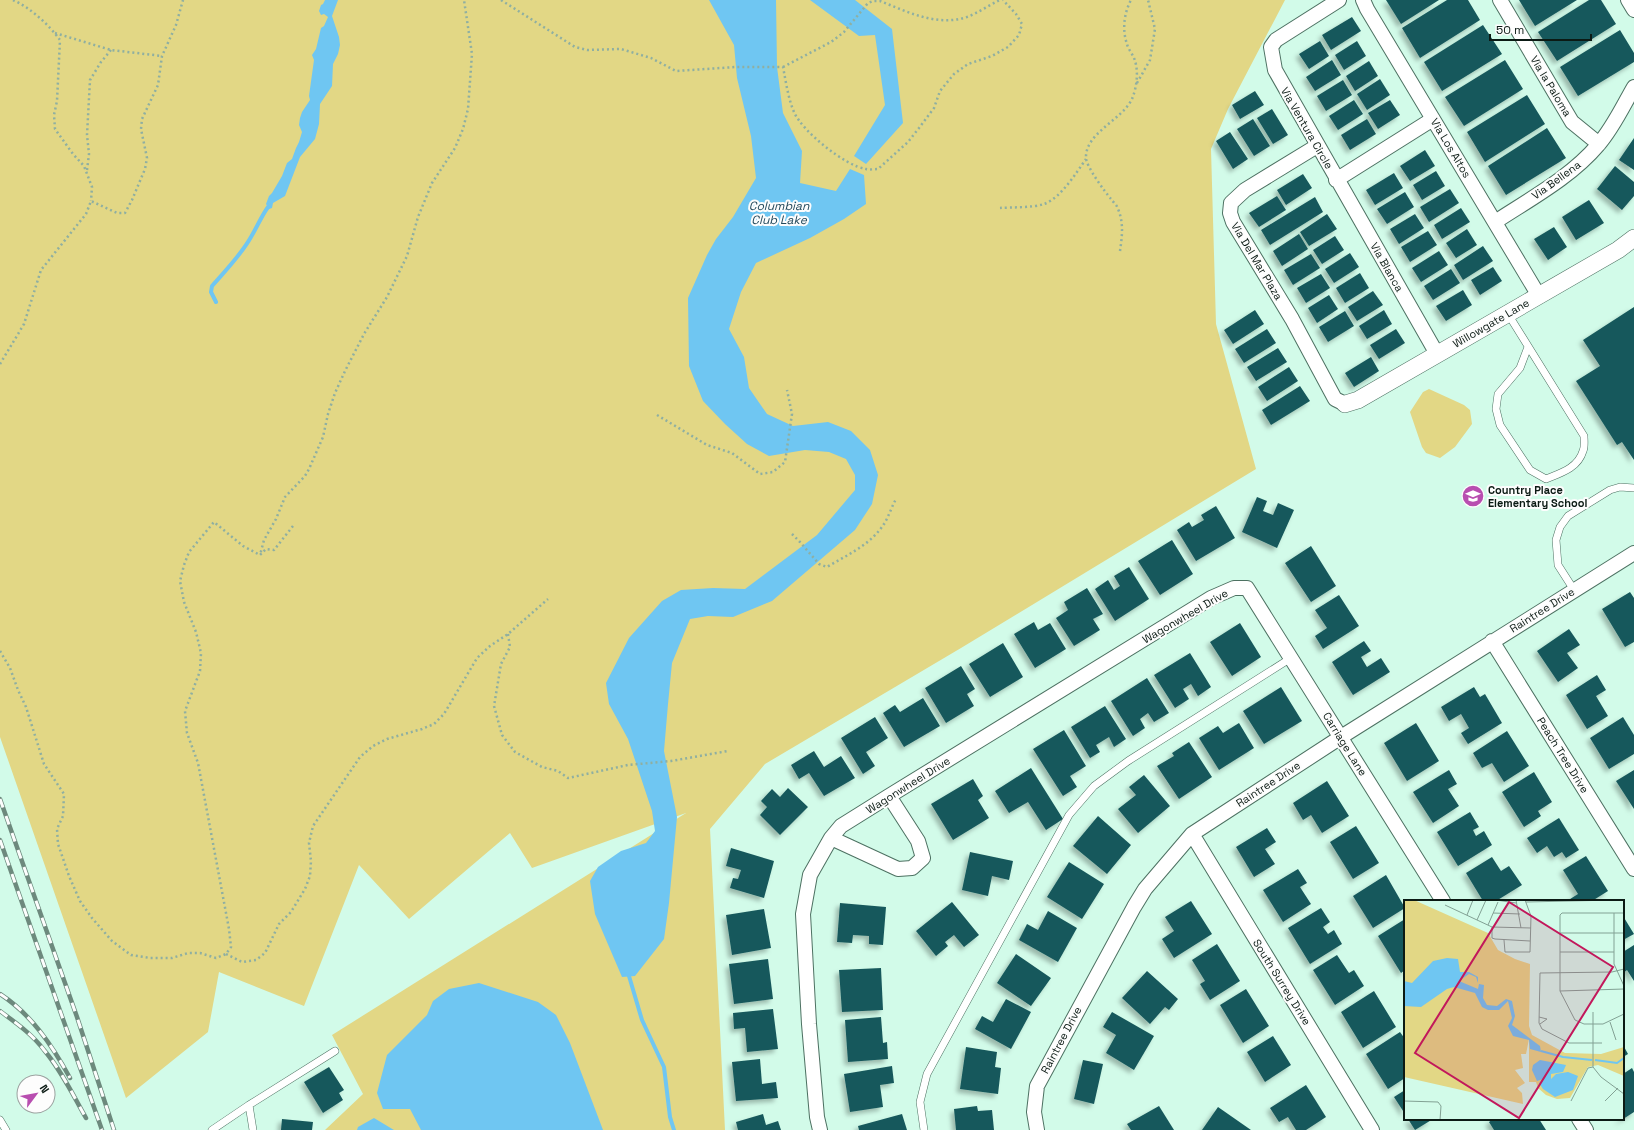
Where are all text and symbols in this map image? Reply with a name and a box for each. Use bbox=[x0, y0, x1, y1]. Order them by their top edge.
scale bar bbox=[1490, 16, 1591, 42]
text: 50 m bbox=[1496, 22, 1524, 38]
street label: Via la Paloma bbox=[1527, 53, 1575, 120]
street label: Via Ventura Circle bbox=[1278, 84, 1336, 172]
street label: Via Los Altos bbox=[1428, 116, 1474, 180]
street label: Via Bellena bbox=[1529, 157, 1584, 203]
water label: Columbian Club Lake bbox=[749, 198, 810, 228]
street label: Via Del Mar Plaza bbox=[1228, 219, 1286, 303]
street label: Via Blanca bbox=[1367, 240, 1407, 295]
street label: Willowgate Lane bbox=[1450, 295, 1532, 351]
school or university icon: Country Place Elementary School bbox=[1460, 483, 1486, 509]
place label: Country Place Elementary School bbox=[1488, 483, 1587, 510]
street label: Raintree Drive bbox=[1507, 585, 1577, 635]
street label: Wagonwheel Drive bbox=[1140, 586, 1230, 646]
street label: Carriage Lane bbox=[1320, 710, 1370, 778]
street label: Peach Tree Drive bbox=[1534, 714, 1592, 796]
street label: Wagonwheel Drive bbox=[863, 753, 953, 817]
street label: Raintree Drive bbox=[1233, 758, 1303, 810]
inset map bbox=[1404, 900, 1624, 1120]
street label: South Surrey Drive bbox=[1250, 936, 1314, 1028]
street label: Raintree Drive bbox=[1038, 1004, 1084, 1076]
north arrow bbox=[16, 1074, 56, 1114]
text: N bbox=[37, 1082, 52, 1096]

